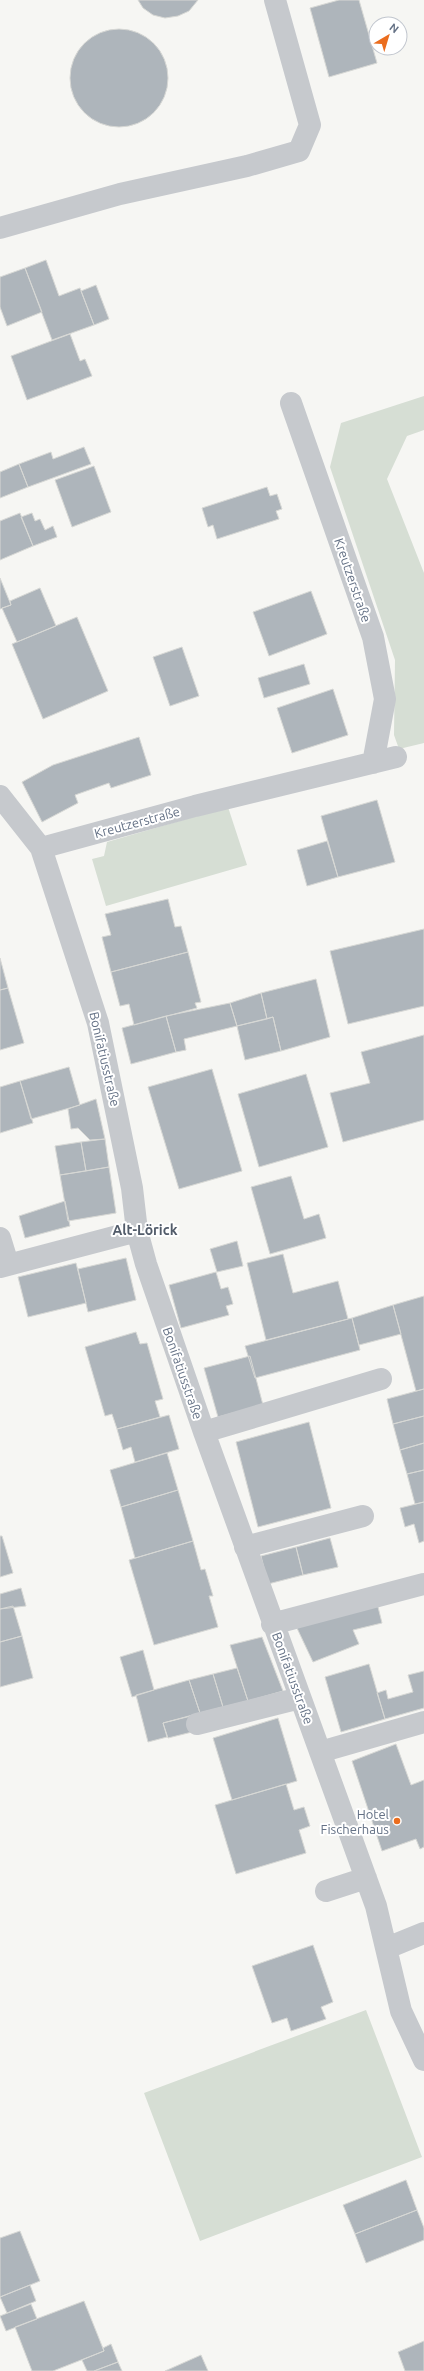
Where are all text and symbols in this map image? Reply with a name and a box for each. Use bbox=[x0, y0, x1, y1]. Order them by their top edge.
north arrow bbox=[368, 16, 408, 56]
text: N bbox=[387, 21, 401, 35]
street label: Kreutzerstraße bbox=[332, 536, 374, 624]
street label: Kreutzerstraße bbox=[93, 804, 181, 840]
street label: Bonifatiusstraße bbox=[87, 1010, 123, 1108]
district label: Alt-Lörick bbox=[112, 1222, 178, 1238]
street label: Bonifatiusstraße bbox=[161, 1325, 205, 1421]
street label: Bonifatiusstraße bbox=[270, 1630, 316, 1726]
place label: Hotel Fischerhaus bbox=[321, 1807, 390, 1836]
marker: Hotel Fischerhaus bbox=[392, 1816, 402, 1826]

